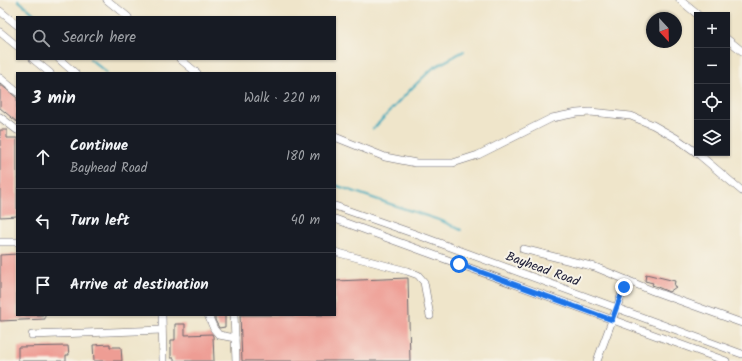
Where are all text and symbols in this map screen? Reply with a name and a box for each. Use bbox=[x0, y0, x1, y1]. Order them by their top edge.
north arrow bbox=[646, 12, 682, 48]
map controls bbox=[694, 12, 730, 156]
button: + bbox=[694, 12, 730, 48]
search box bbox=[16, 16, 336, 60]
text: Search here bbox=[62, 26, 136, 50]
icon: search bbox=[30, 27, 52, 49]
button: − bbox=[694, 48, 730, 84]
button: locate bbox=[694, 84, 730, 120]
text: 3 min bbox=[32, 85, 76, 112]
text: Walk · 220 m bbox=[244, 88, 320, 109]
button: layers bbox=[694, 120, 730, 156]
text: Continue bbox=[70, 134, 128, 158]
icon: ahead bbox=[32, 146, 54, 168]
text: 180 m bbox=[286, 146, 320, 167]
text: Bayhead Road bbox=[70, 158, 147, 179]
text: Turn left bbox=[70, 209, 130, 233]
icon: left bbox=[32, 210, 54, 232]
text: 40 m bbox=[291, 210, 320, 231]
street label: Bayhead Road bbox=[503, 246, 583, 293]
route start bbox=[450, 255, 468, 273]
text: Arrive at destination bbox=[70, 273, 209, 297]
icon: arrive bbox=[32, 274, 54, 296]
route end bbox=[615, 278, 633, 296]

